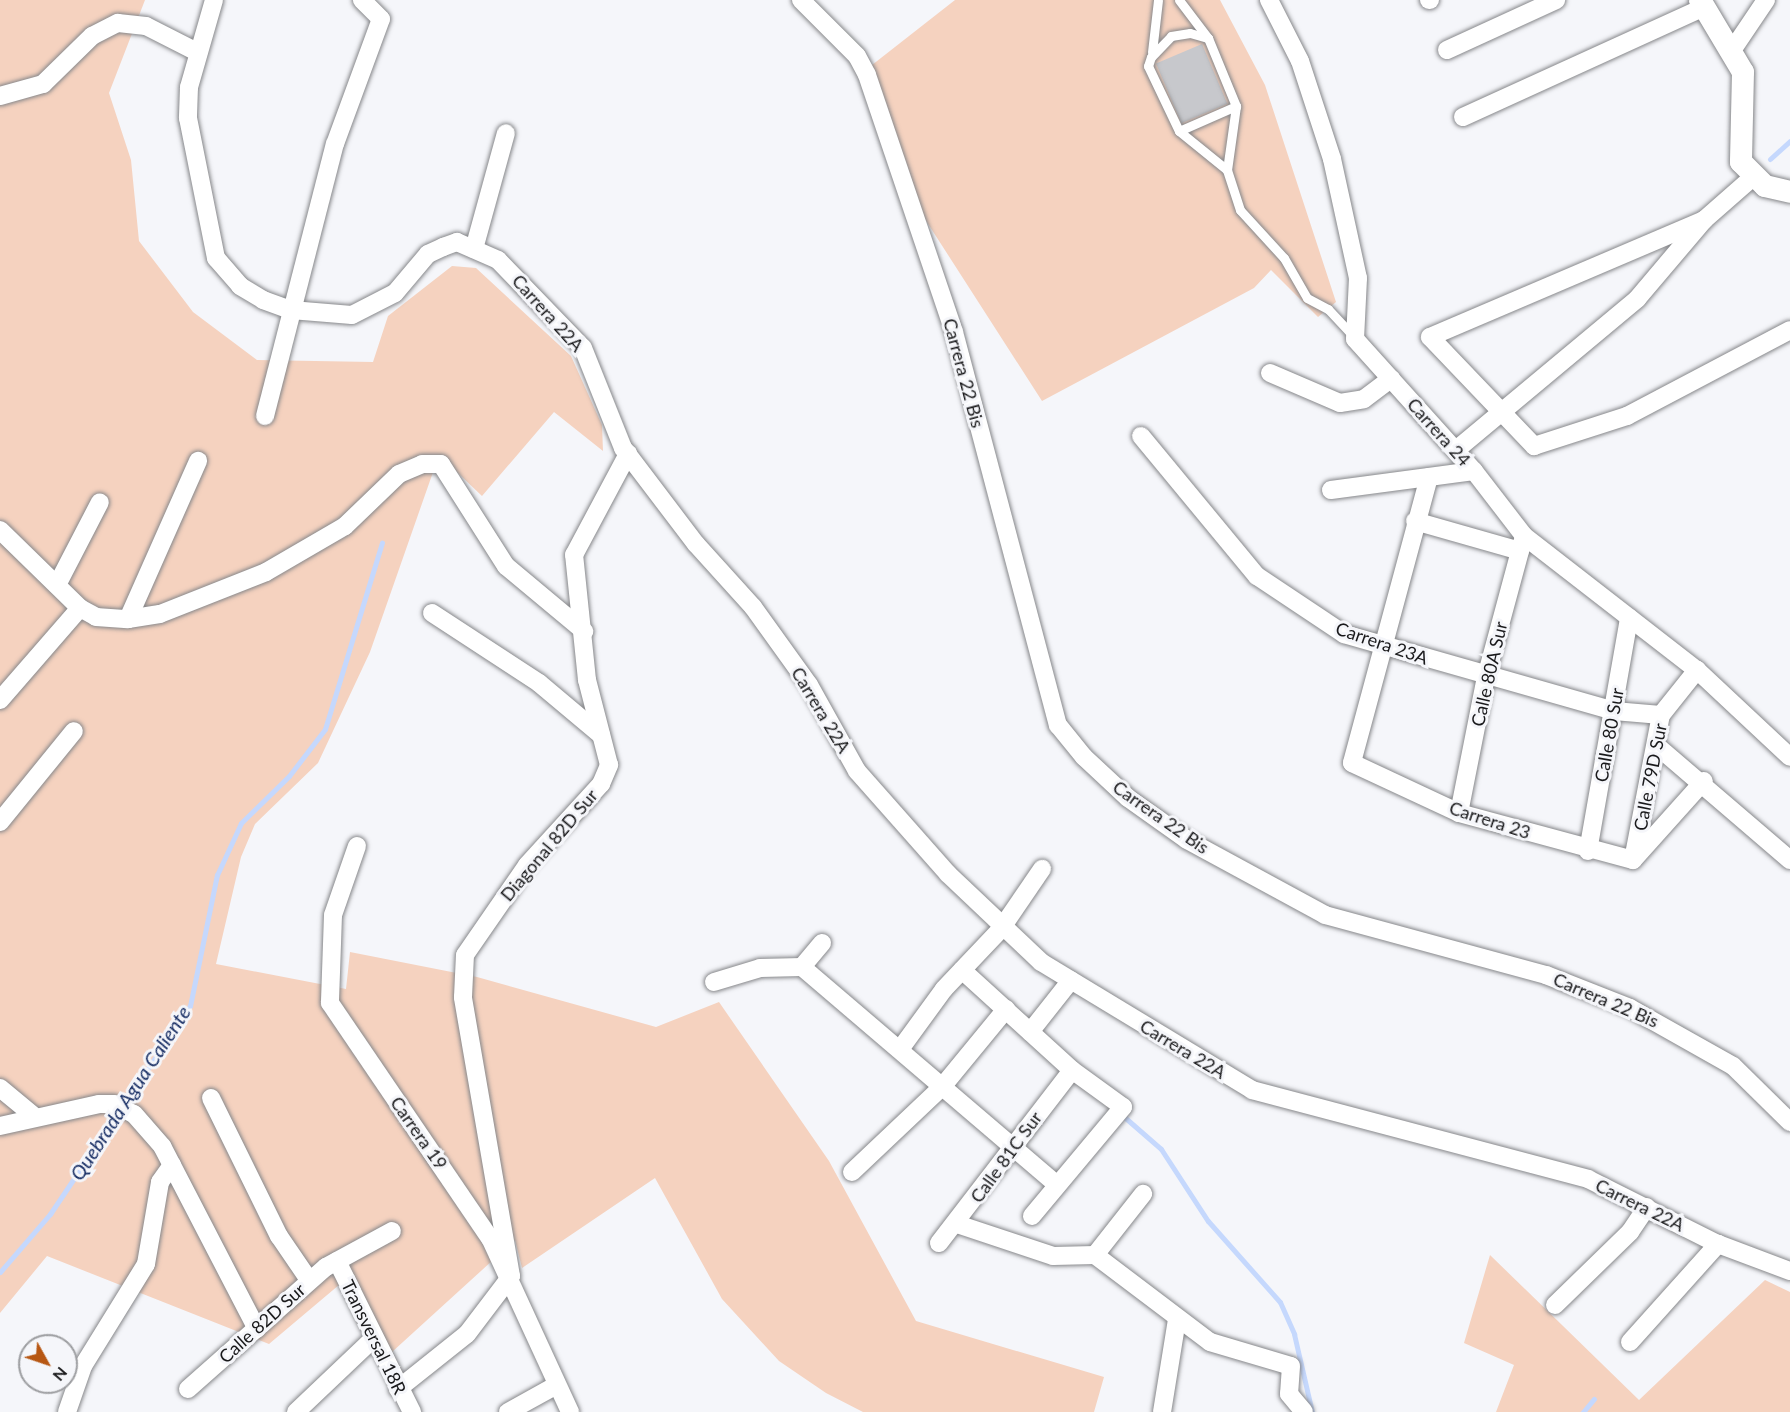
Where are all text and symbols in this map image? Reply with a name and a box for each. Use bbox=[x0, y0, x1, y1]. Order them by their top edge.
street label: Carrera 22A bbox=[508, 270, 588, 356]
street label: Carrera 22 Bis bbox=[939, 316, 989, 430]
street label: Carrera 24 bbox=[1403, 394, 1475, 470]
street label: Carrera 23A bbox=[1333, 617, 1431, 669]
street label: Calle 80A Sur bbox=[1466, 619, 1512, 729]
street label: Carrera 22A bbox=[787, 663, 855, 757]
street label: Calle 80 Sur bbox=[1590, 686, 1628, 784]
street label: Calle 79D Sur bbox=[1629, 721, 1671, 833]
street label: Carrera 22 Bis bbox=[1109, 776, 1213, 858]
street label: Diagonal 82D Sur bbox=[496, 785, 602, 905]
street label: Carrera 23 bbox=[1447, 797, 1533, 843]
street label: Carrera 22 Bis bbox=[1550, 968, 1662, 1032]
water label: Quebrada Agua Caliente bbox=[65, 1001, 195, 1185]
street label: Carrera 22A bbox=[1136, 1015, 1230, 1083]
street label: Carrera 19 bbox=[386, 1092, 452, 1174]
street label: Calle 81C Sur bbox=[966, 1107, 1046, 1207]
street label: Carrera 22A bbox=[1592, 1174, 1688, 1236]
street label: Transversal 18R bbox=[337, 1276, 411, 1398]
street label: Calle 82D Sur bbox=[214, 1279, 310, 1367]
north arrow bbox=[18, 1334, 78, 1394]
text: N bbox=[49, 1364, 72, 1385]

